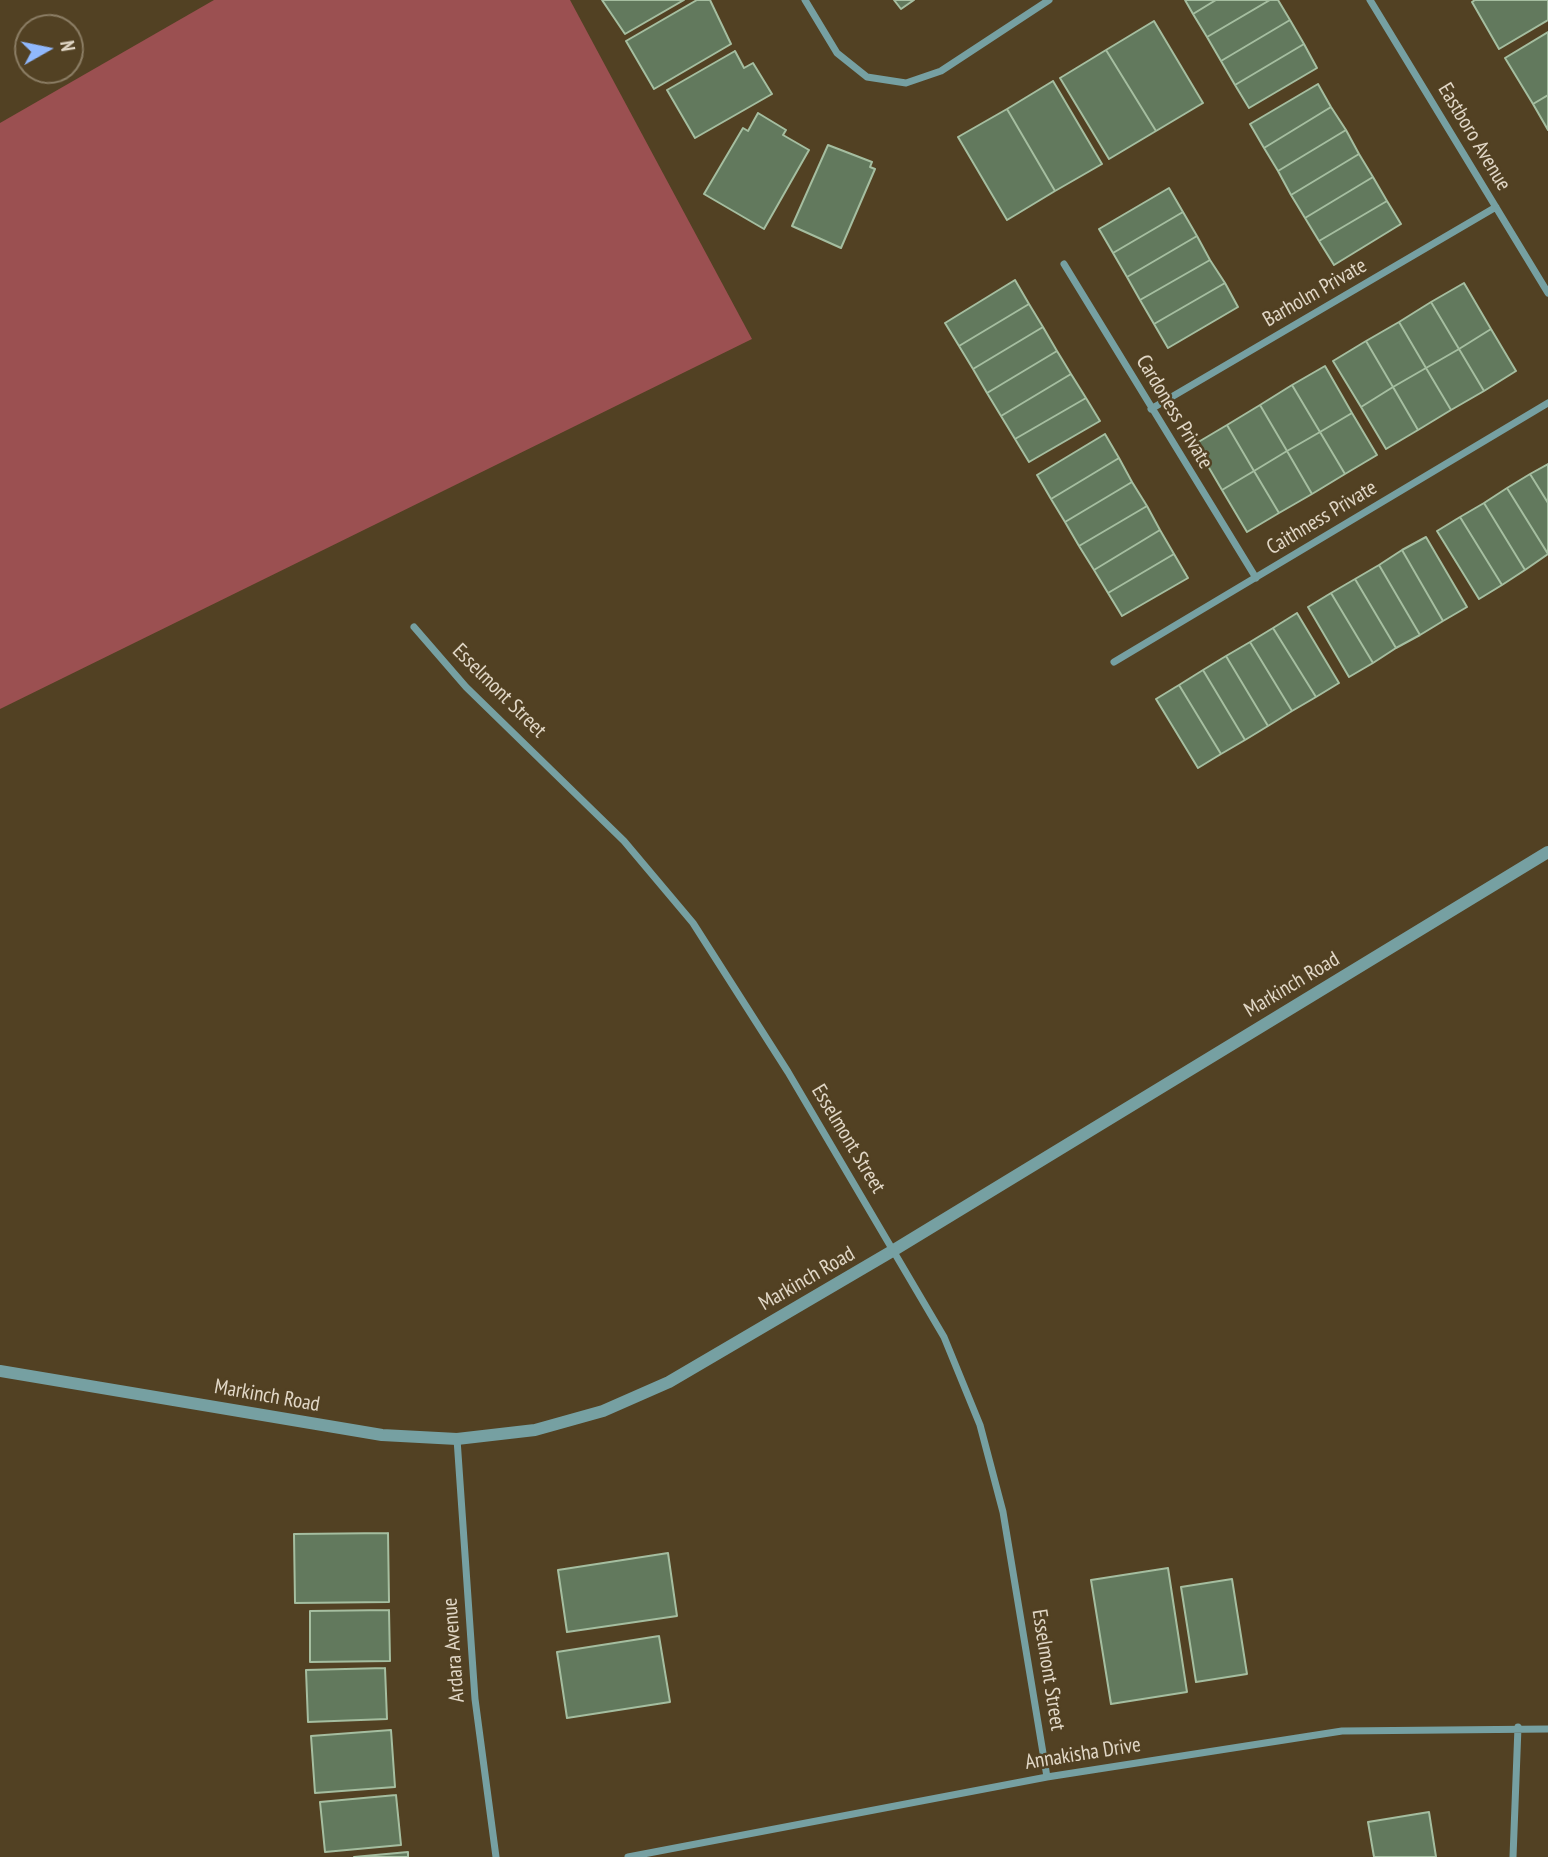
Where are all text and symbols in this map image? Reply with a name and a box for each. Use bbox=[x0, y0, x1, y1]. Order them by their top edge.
north arrow bbox=[14, 14, 84, 84]
text: N bbox=[55, 39, 80, 53]
street label: Eastboro Avenue bbox=[1432, 79, 1516, 195]
street label: Barholm Private bbox=[1259, 253, 1371, 333]
street label: Cardoness Private bbox=[1130, 351, 1218, 473]
street label: Caithness Private bbox=[1262, 475, 1382, 561]
street label: Esselmont Street bbox=[447, 639, 551, 743]
street label: Markinch Road bbox=[1240, 947, 1344, 1023]
street label: Esselmont Street bbox=[806, 1080, 890, 1198]
street label: Markinch Road bbox=[755, 1241, 859, 1317]
street label: Markinch Road bbox=[212, 1374, 322, 1418]
street label: Ardara Avenue bbox=[438, 1597, 470, 1703]
street label: Esselmont Street bbox=[1026, 1608, 1070, 1732]
street label: Annakisha Drive bbox=[1023, 1732, 1143, 1776]

